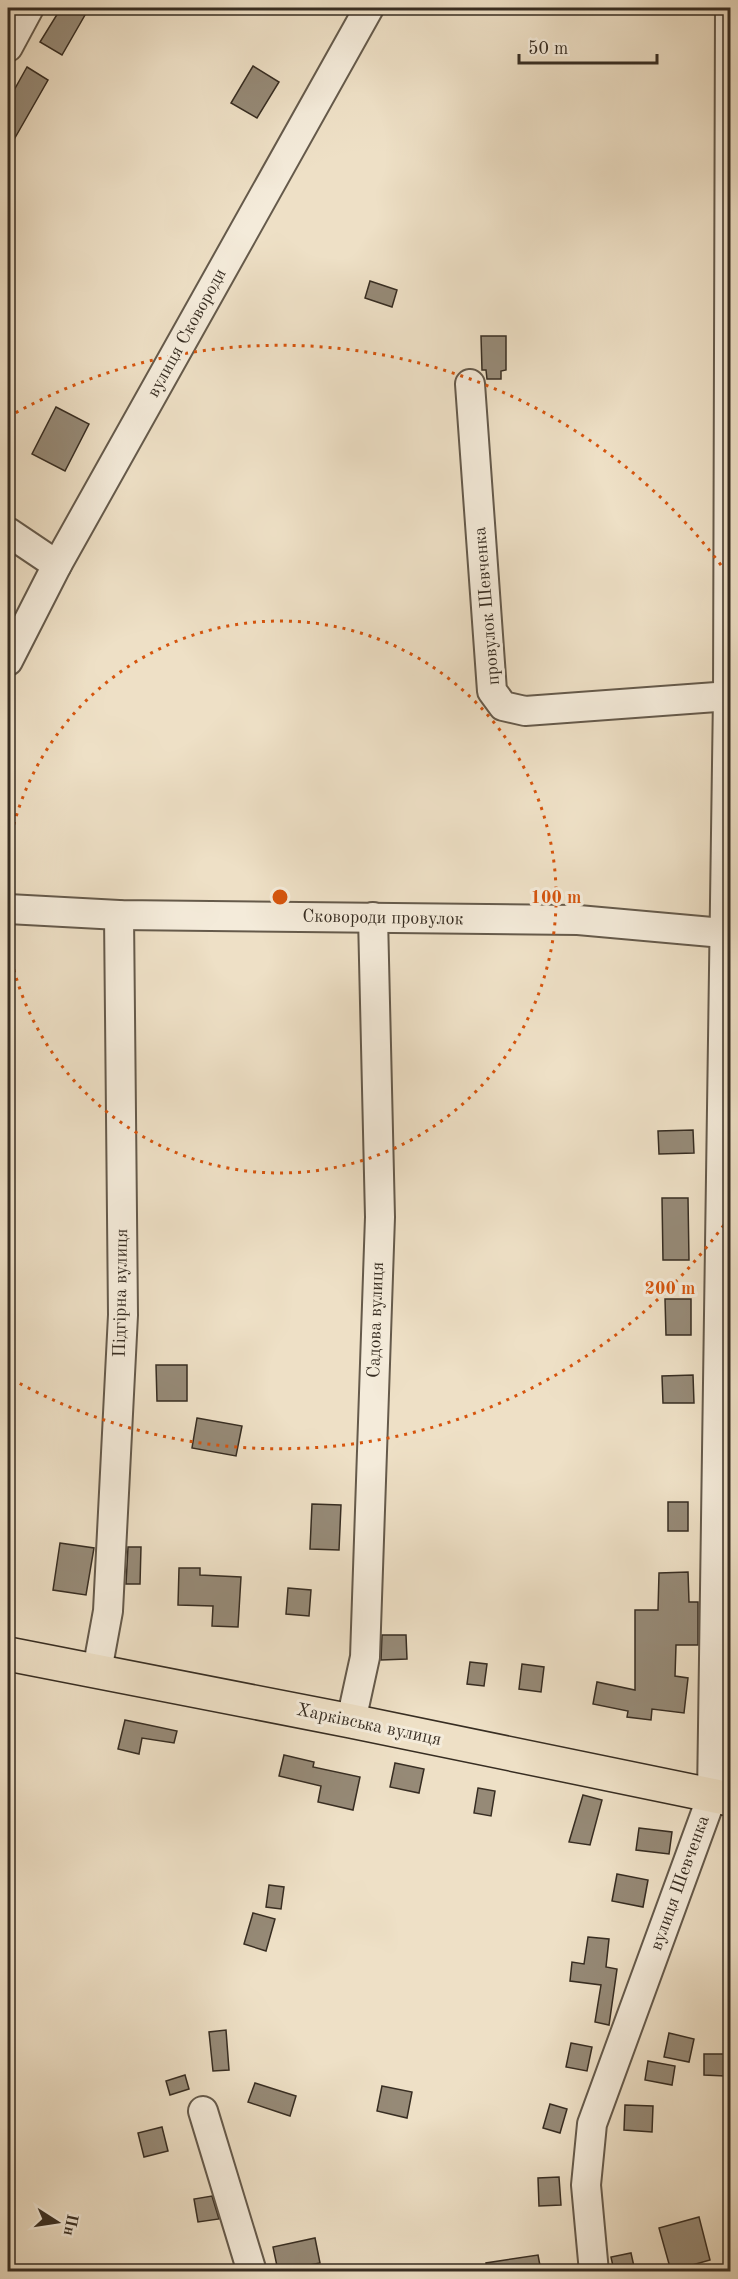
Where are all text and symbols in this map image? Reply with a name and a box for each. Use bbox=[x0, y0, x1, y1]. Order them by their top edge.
scale bar bbox=[519, 27, 657, 65]
text: 50 m bbox=[528, 40, 568, 58]
street label: вулиця Сковороди bbox=[144, 266, 230, 400]
street label: провулок Шевченка bbox=[471, 526, 503, 686]
centre of rings bbox=[270, 887, 290, 907]
text: 100 m bbox=[531, 889, 581, 907]
street label: Сковороди провулок bbox=[302, 908, 464, 928]
street label: Підгірна вулиця bbox=[111, 1228, 131, 1358]
street label: Садова вулиця bbox=[365, 1262, 387, 1378]
text: 200 m bbox=[645, 1280, 695, 1298]
street label: Харківська вулиця bbox=[295, 1701, 443, 1749]
street label: вулиця Шевченка bbox=[647, 1813, 713, 1953]
north arrow bbox=[27, 2192, 87, 2252]
text: Пн bbox=[60, 2212, 80, 2237]

